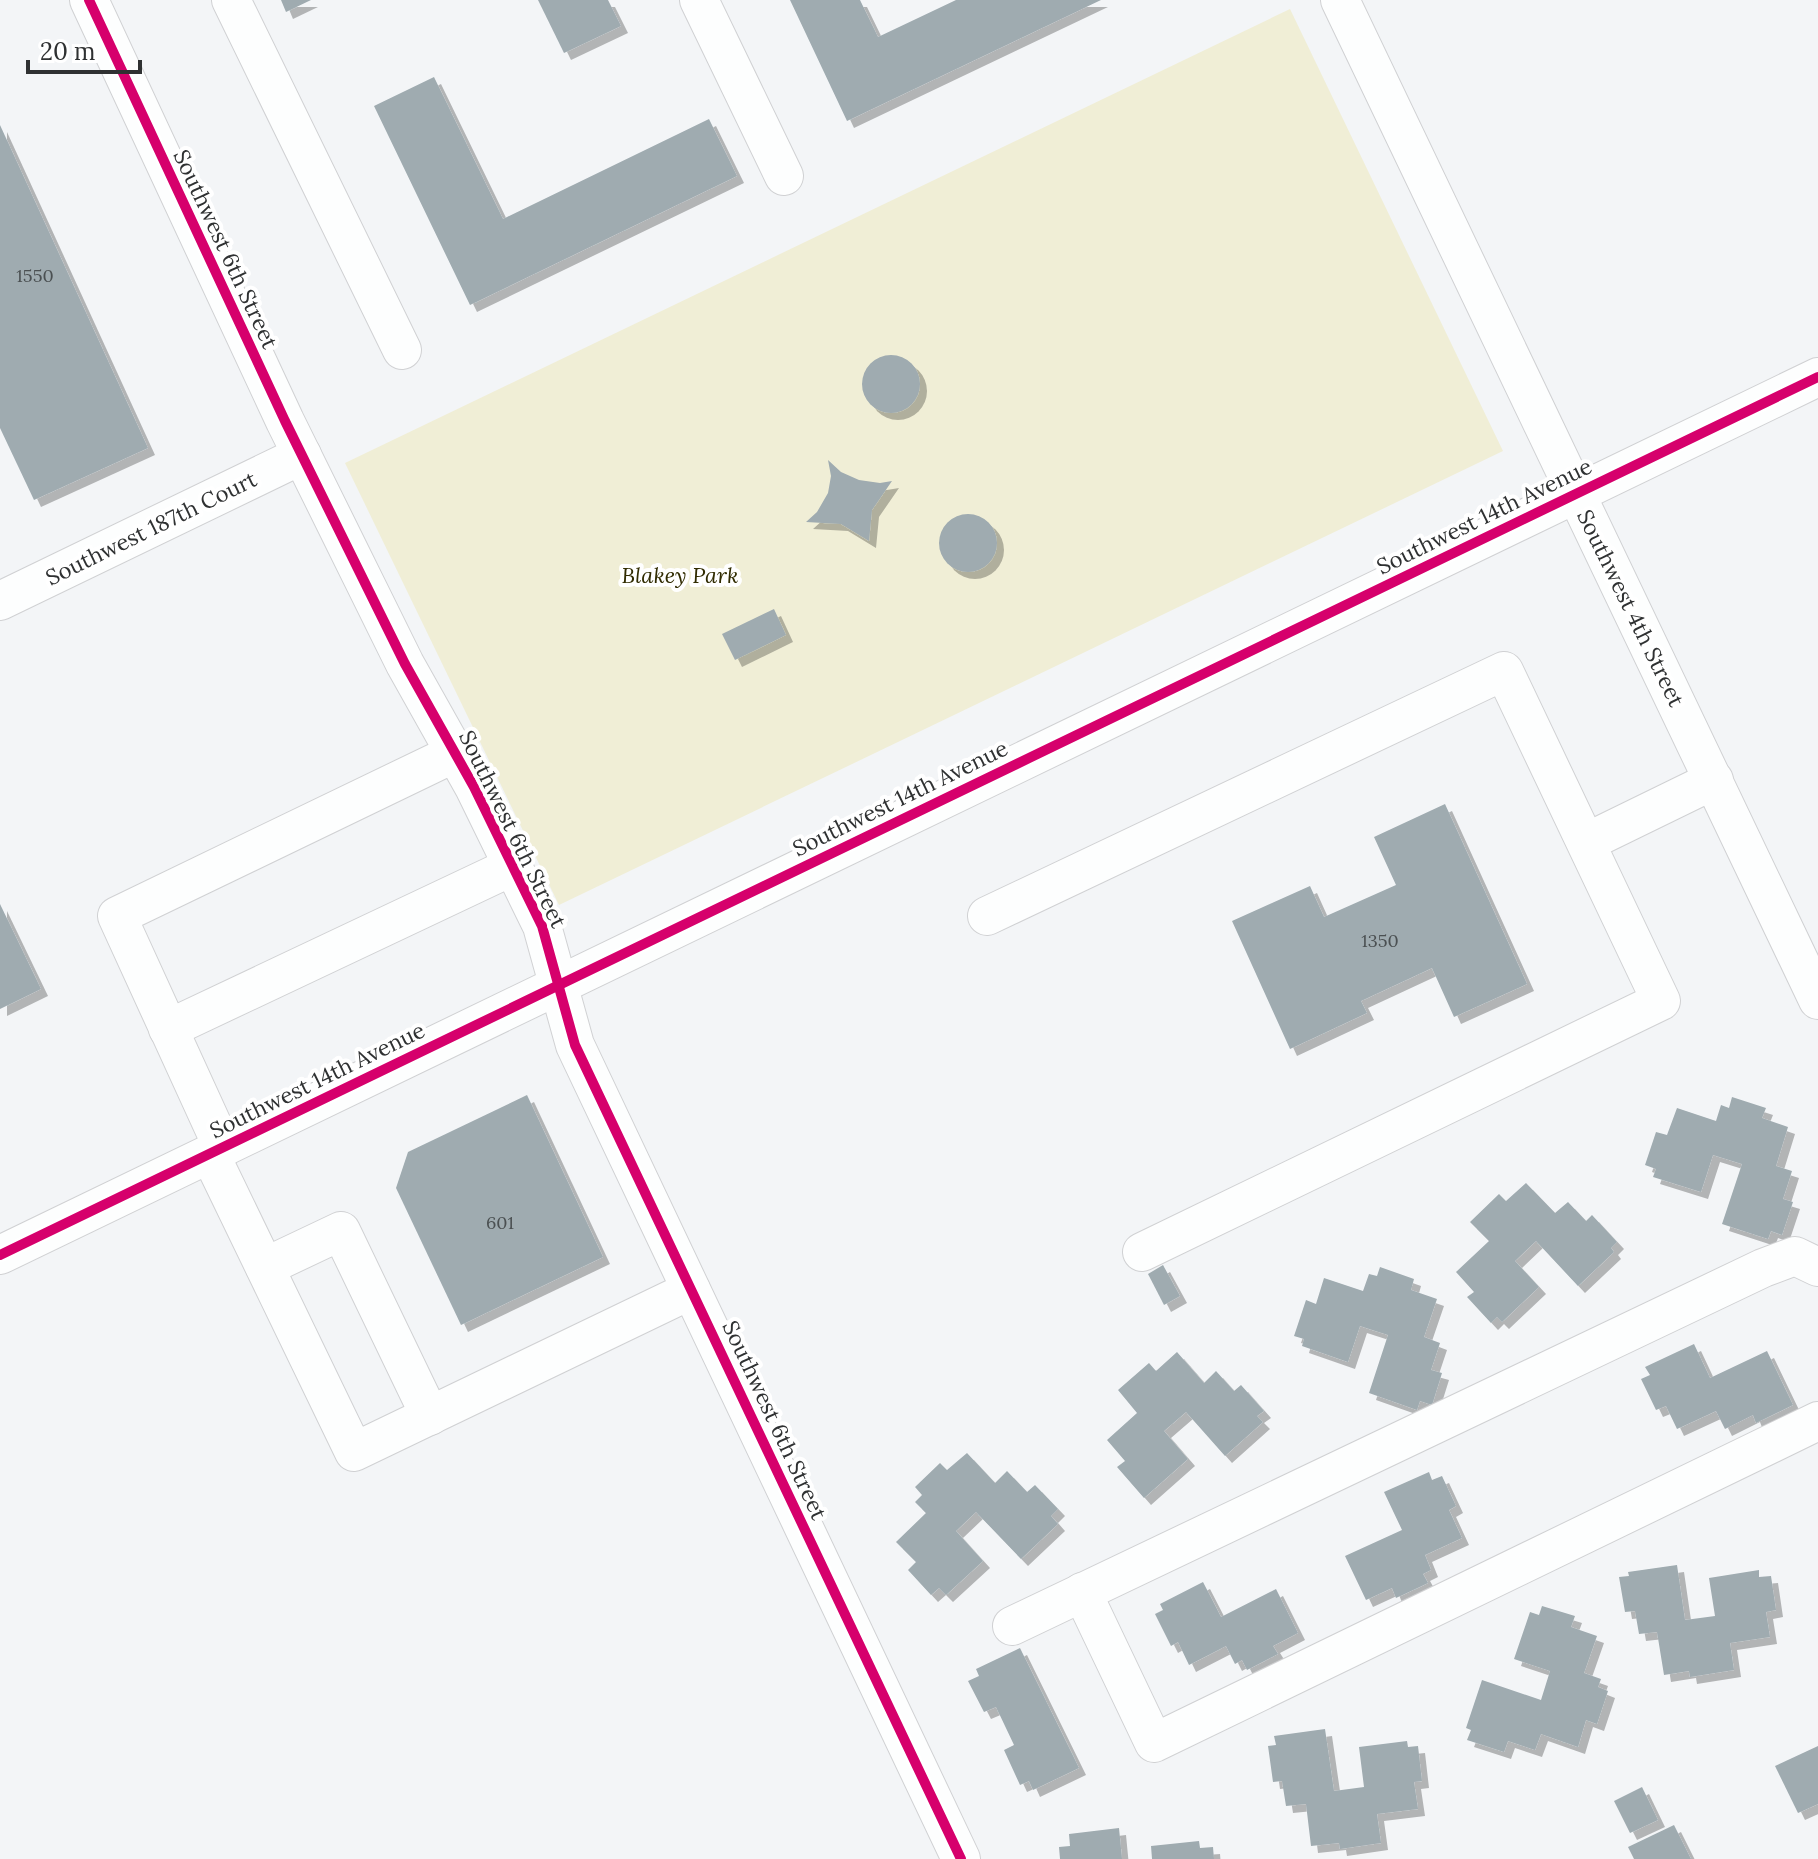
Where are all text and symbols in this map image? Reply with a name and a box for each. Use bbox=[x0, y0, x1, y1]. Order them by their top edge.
scale bar bbox=[28, 24, 140, 74]
text: 20 m bbox=[40, 36, 96, 67]
street label: Southwest 6th Street bbox=[168, 145, 285, 353]
house number: 1550 bbox=[16, 264, 54, 287]
street label: Southwest 14th Avenue bbox=[1372, 452, 1596, 580]
street label: Southwest 187th Court bbox=[41, 464, 262, 591]
street label: Southwest 4th Street bbox=[1571, 505, 1691, 711]
park label: Blakey Park bbox=[622, 561, 738, 589]
street label: Southwest 6th Street bbox=[453, 726, 573, 933]
street label: Southwest 14th Avenue bbox=[788, 734, 1012, 862]
house number: 1350 bbox=[1361, 929, 1399, 952]
street label: Southwest 14th Avenue bbox=[205, 1016, 429, 1144]
house number: 601 bbox=[486, 1211, 514, 1234]
street label: Southwest 6th Street bbox=[717, 1316, 834, 1524]

